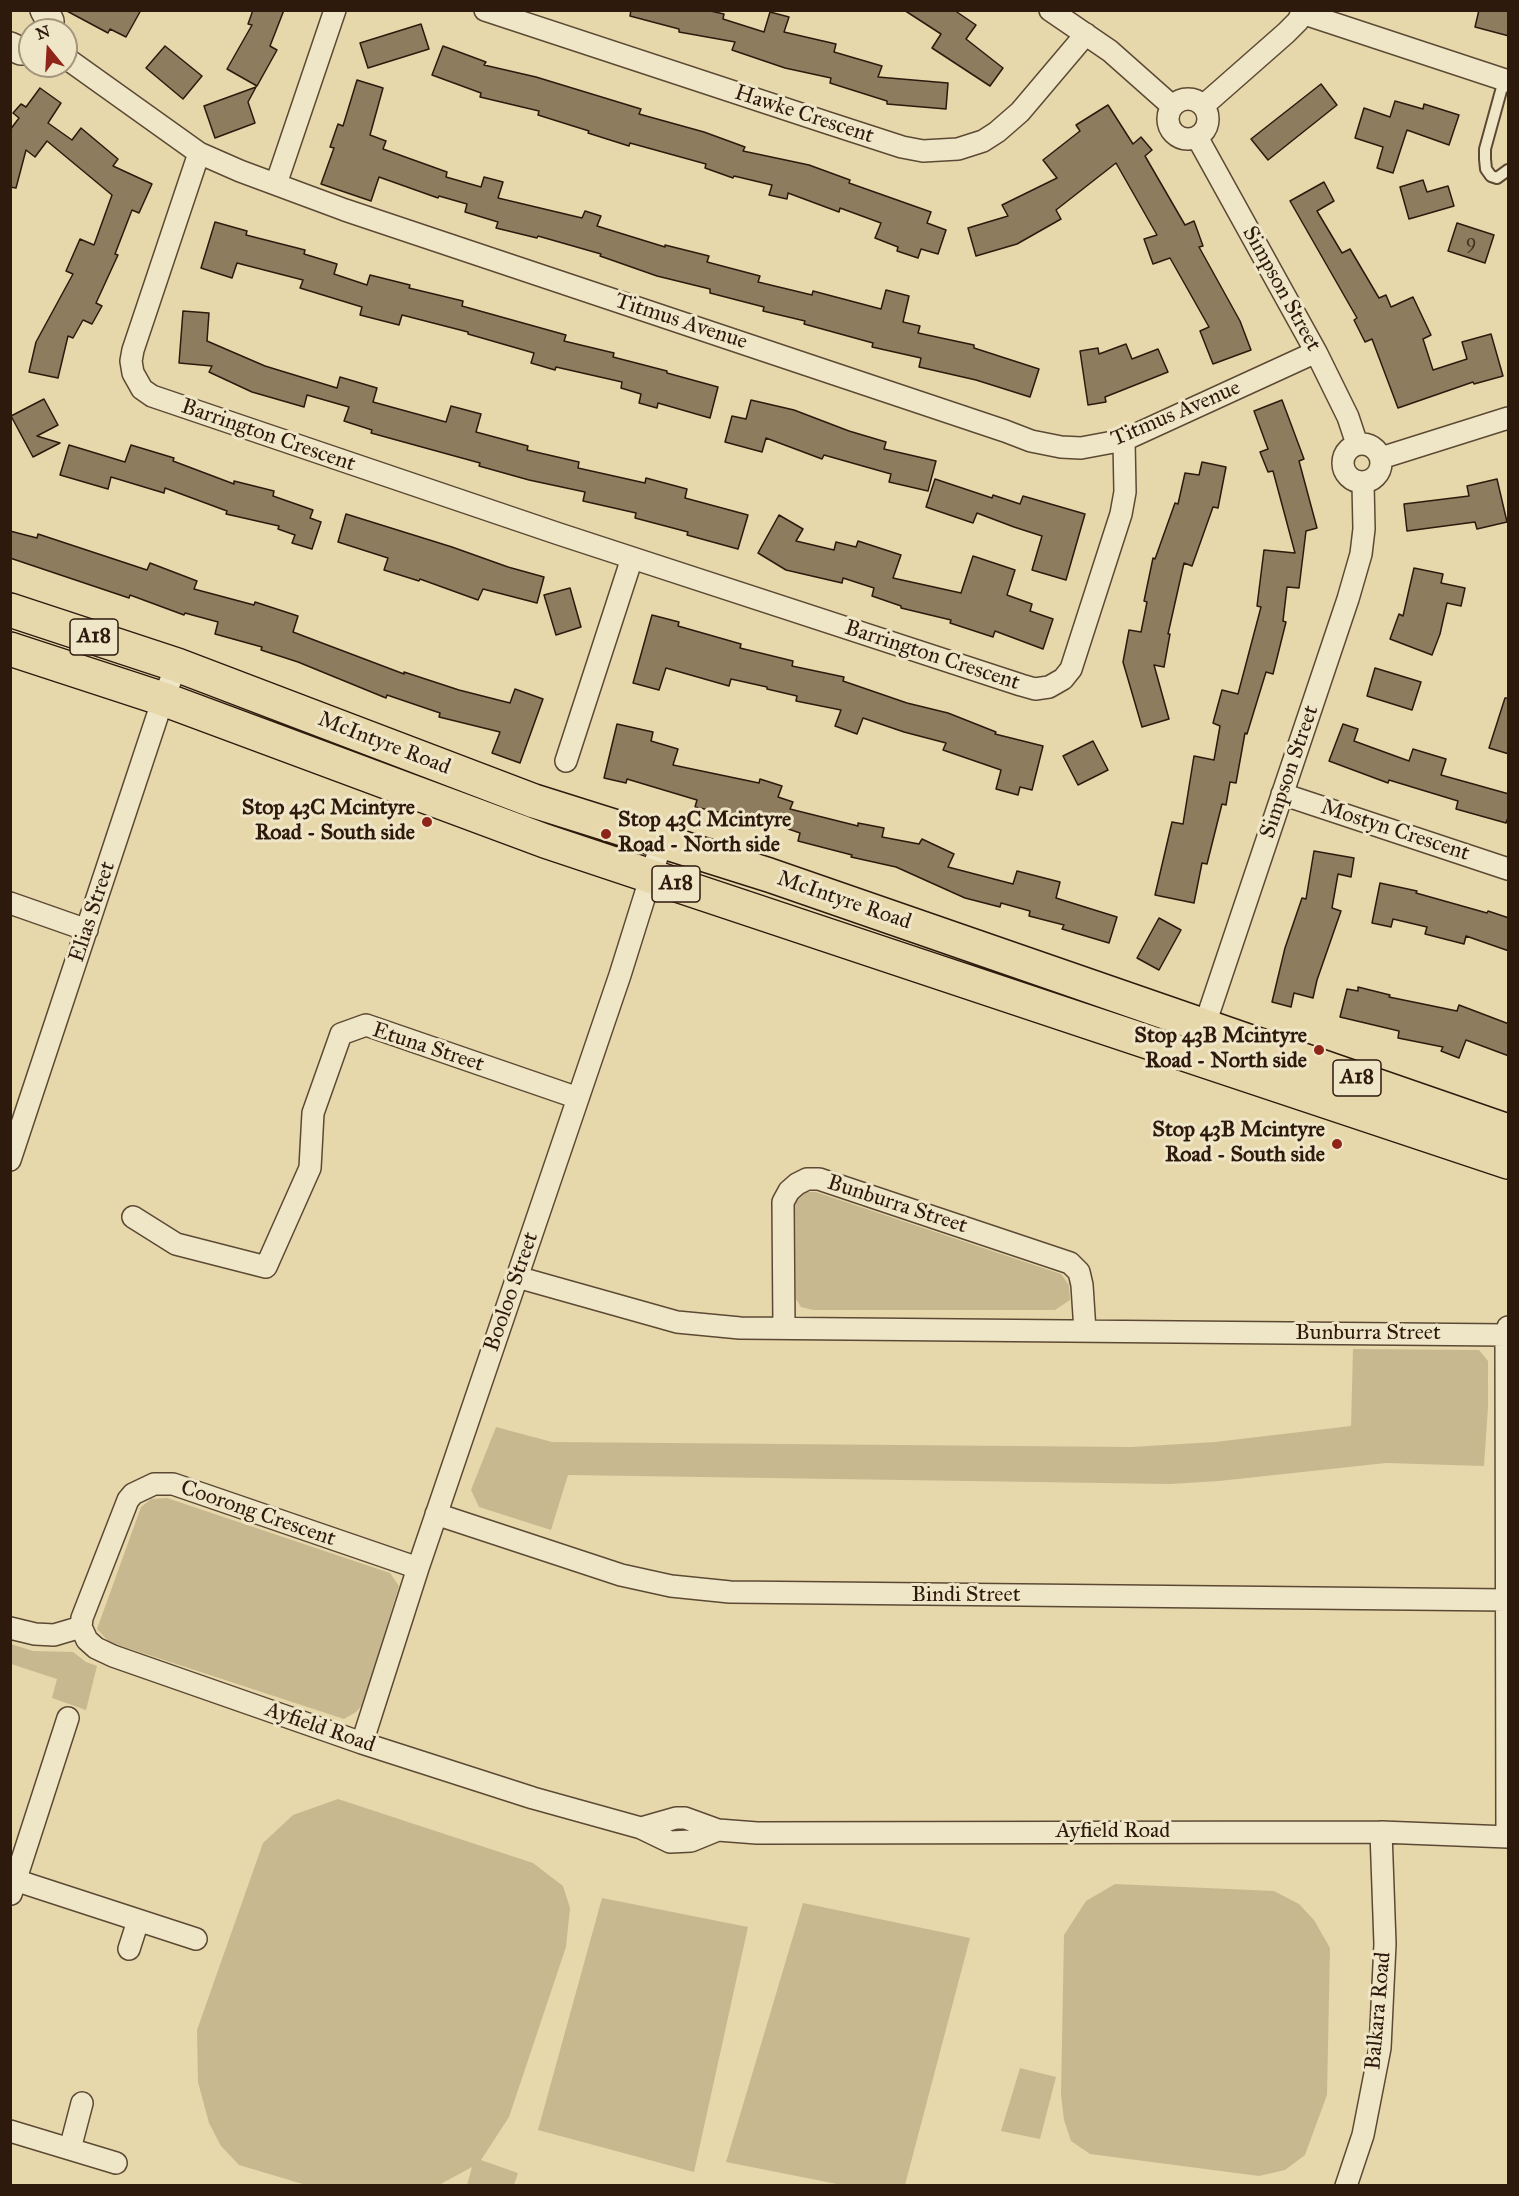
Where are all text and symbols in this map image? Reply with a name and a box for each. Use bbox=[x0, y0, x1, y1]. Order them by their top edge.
north arrow bbox=[18, 18, 78, 78]
text: N bbox=[34, 21, 52, 43]
street label: Hawke Crescent bbox=[731, 80, 877, 150]
street label: Simpson Street bbox=[1236, 222, 1326, 356]
house number: 9 bbox=[1466, 231, 1476, 255]
street label: Titmus Avenue bbox=[611, 288, 751, 356]
street label: Titmus Avenue bbox=[1107, 375, 1245, 453]
street label: Barrington Crescent bbox=[177, 394, 359, 478]
street label: Barrington Crescent bbox=[841, 615, 1023, 697]
road number: A18 bbox=[70, 619, 118, 655]
street label: Simpson Street bbox=[1255, 702, 1325, 842]
street label: McIntyre Road bbox=[314, 707, 454, 781]
street label: Mostyn Crescent bbox=[1317, 795, 1473, 867]
place label: Stop 43C Mcintyre Road - South side bbox=[242, 796, 415, 848]
place label: Stop 43C Mcintyre Road - North side bbox=[618, 808, 791, 860]
marker: Stop 43C Mcintyre Road - South side bbox=[420, 815, 434, 829]
marker: Stop 43C Mcintyre Road - North side bbox=[599, 827, 613, 841]
street label: Elias Street bbox=[64, 858, 122, 966]
road number: A18 bbox=[652, 866, 700, 902]
street label: McIntyre Road bbox=[774, 866, 914, 936]
street label: Etuna Street bbox=[369, 1018, 487, 1078]
place label: Stop 43B Mcintyre Road - North side bbox=[1134, 1024, 1307, 1076]
marker: Stop 43B Mcintyre Road - North side bbox=[1312, 1043, 1326, 1057]
road number: A18 bbox=[1333, 1060, 1381, 1096]
place label: Stop 43B Mcintyre Road - South side bbox=[1152, 1118, 1325, 1170]
marker: Stop 43B Mcintyre Road - South side bbox=[1330, 1137, 1344, 1151]
street label: Bunburra Street bbox=[824, 1170, 970, 1240]
street label: Booloo Street bbox=[479, 1229, 545, 1355]
street label: Bunburra Street bbox=[1295, 1321, 1441, 1347]
street label: Coorong Crescent bbox=[177, 1475, 339, 1553]
street label: Bindi Street bbox=[912, 1583, 1020, 1609]
street label: Ayfield Road bbox=[261, 1697, 379, 1759]
street label: Ayfield Road bbox=[1056, 1819, 1170, 1845]
street label: Balkara Road bbox=[1361, 1951, 1397, 2071]

